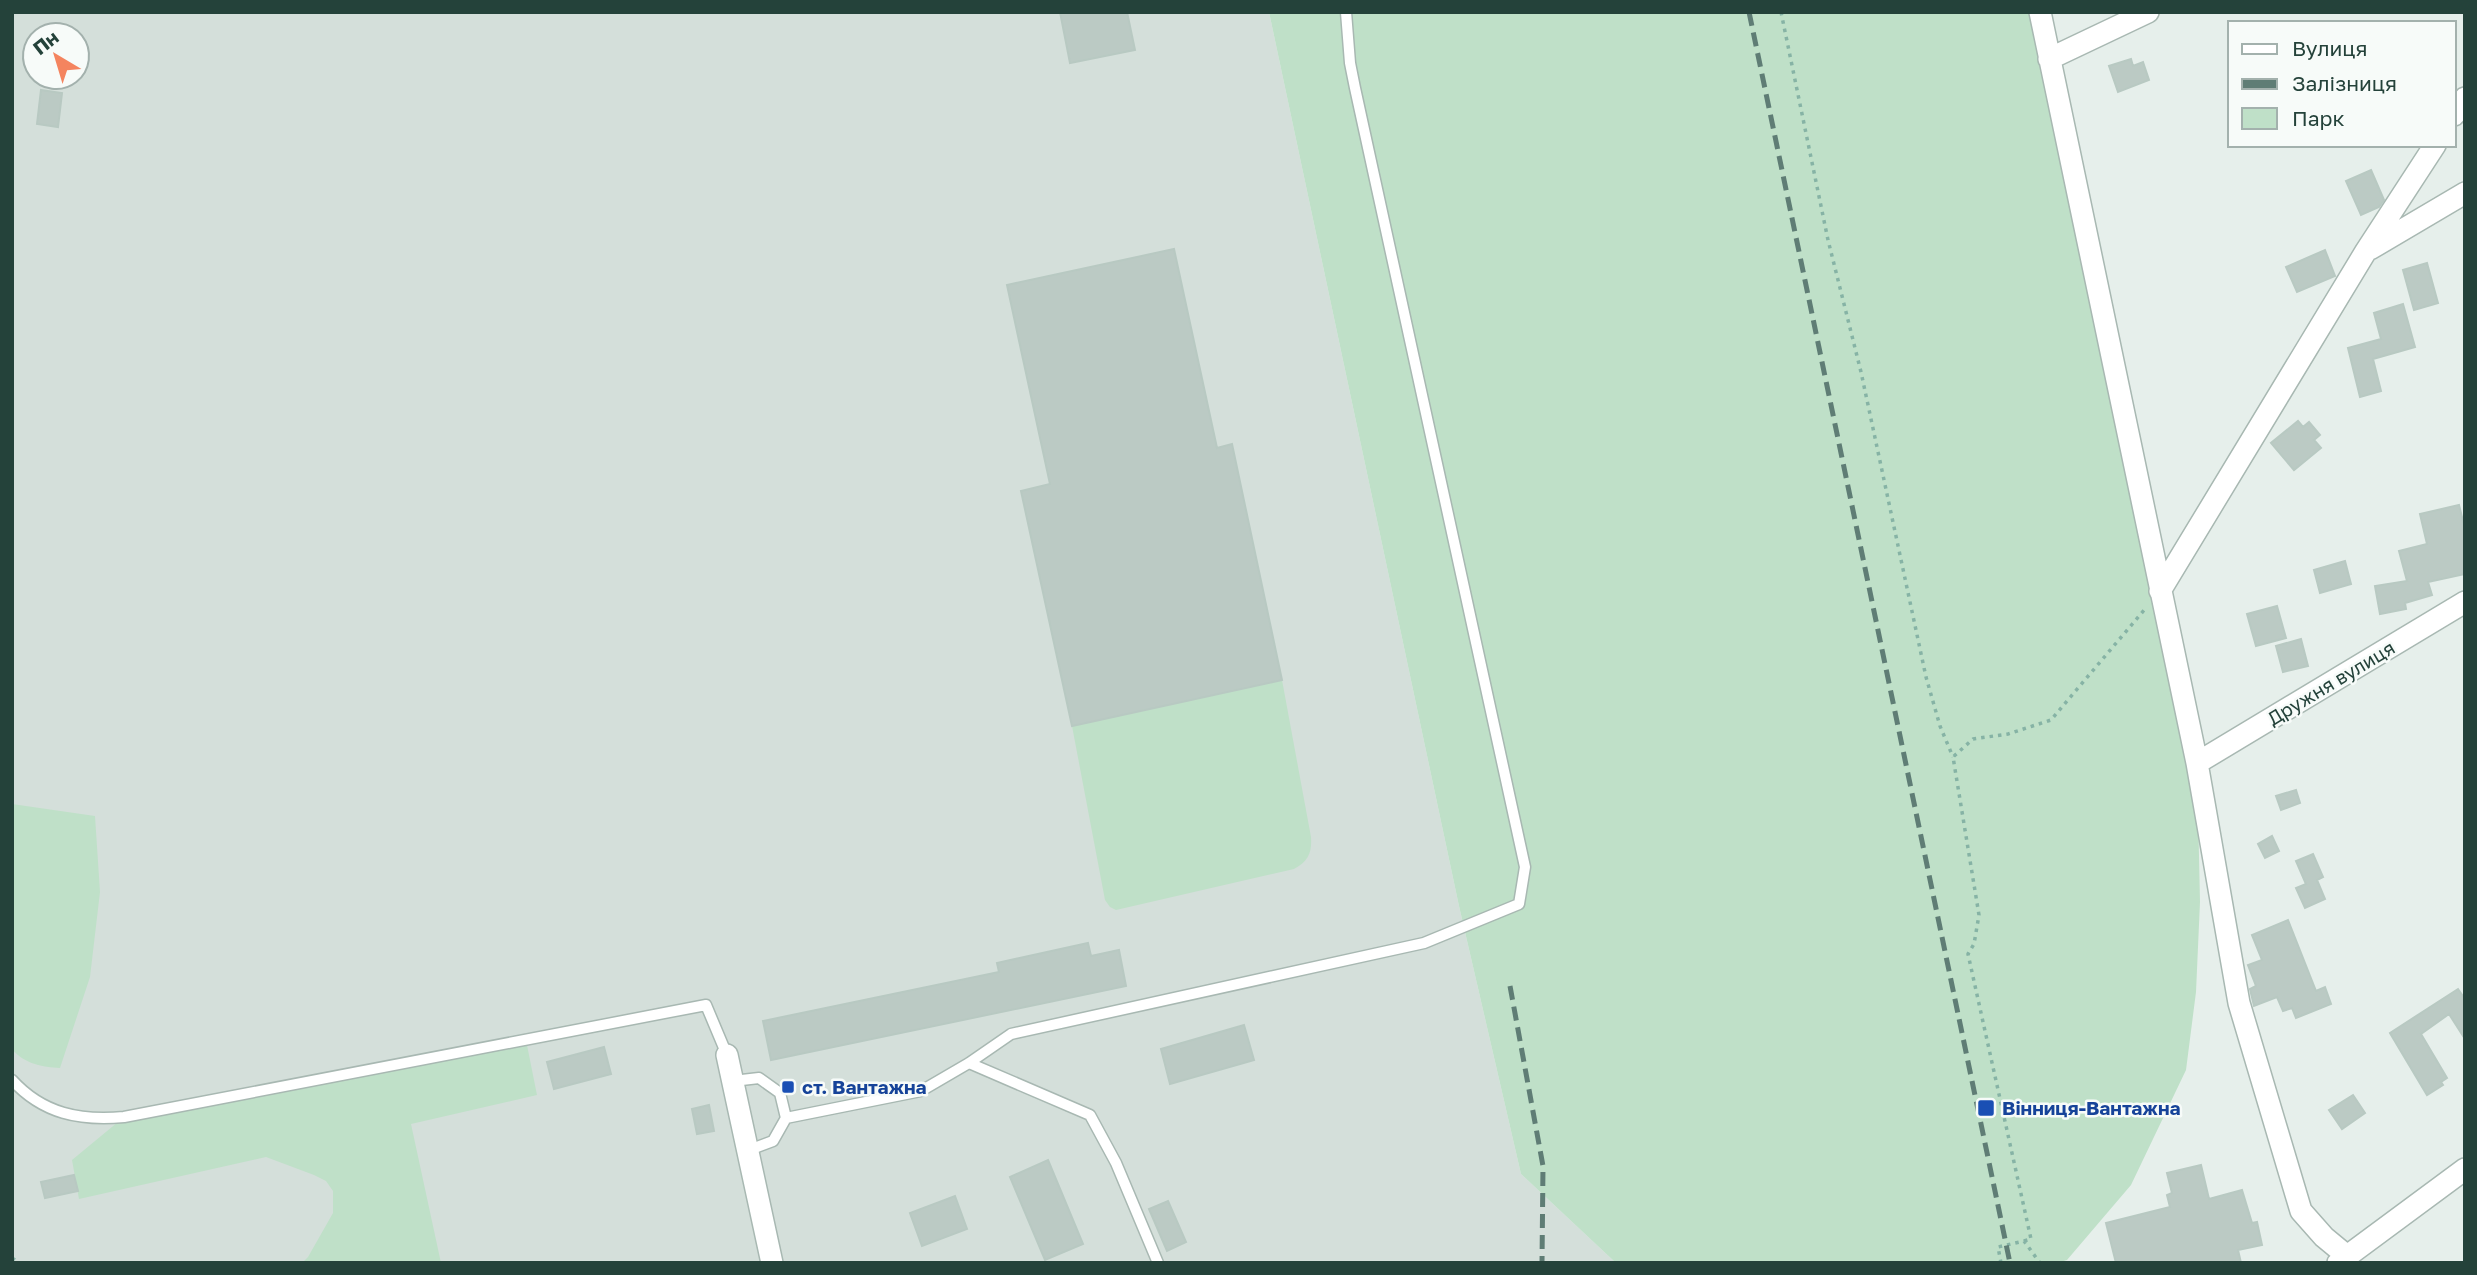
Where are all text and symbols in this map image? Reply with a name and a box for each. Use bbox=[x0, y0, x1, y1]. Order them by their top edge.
north arrow bbox=[21, 21, 91, 91]
legend bbox=[2228, 21, 2456, 147]
text: Пн bbox=[28, 25, 62, 59]
text: Вулиця bbox=[2292, 35, 2368, 61]
text: Залізниця bbox=[2292, 70, 2397, 96]
text: Парк bbox=[2292, 105, 2345, 131]
street label: Дружня вулиця bbox=[2263, 636, 2399, 730]
place label: ст. Вантажна bbox=[802, 1075, 927, 1098]
marker: ст. Вантажна bbox=[780, 1079, 796, 1095]
place label: Вінниця-Вантажна bbox=[2002, 1096, 2181, 1119]
marker: Вінниця-Вантажна bbox=[1976, 1098, 1996, 1118]

